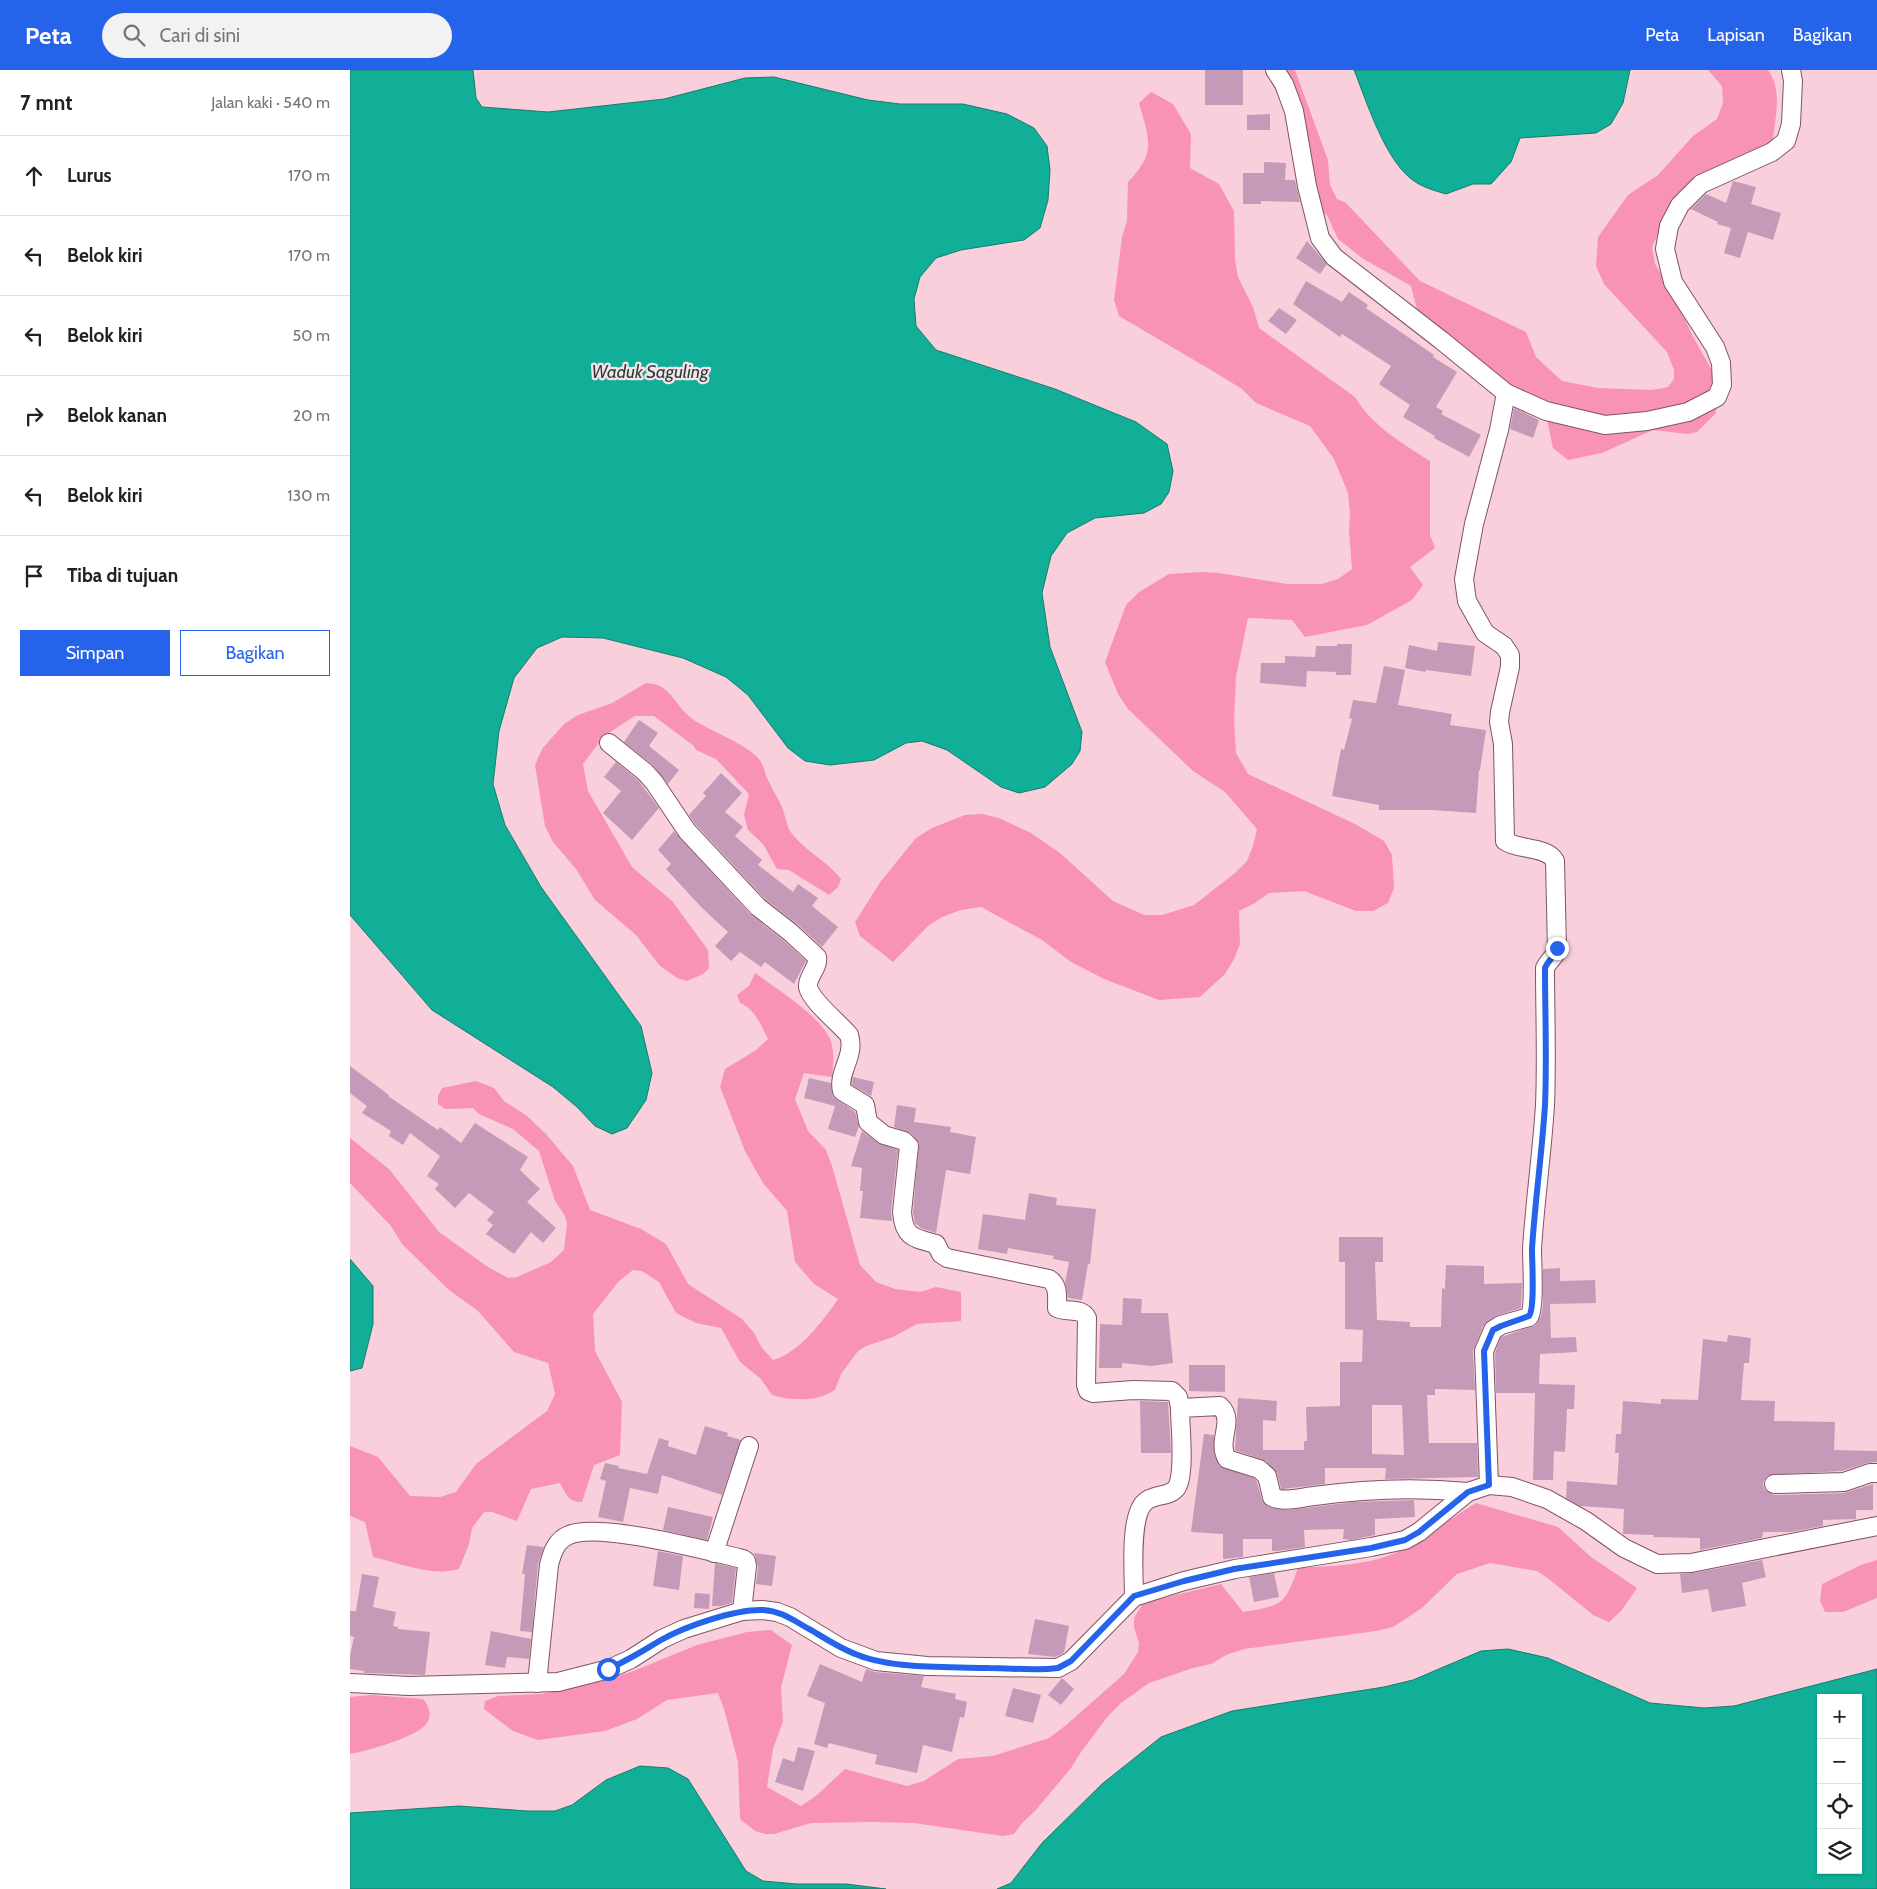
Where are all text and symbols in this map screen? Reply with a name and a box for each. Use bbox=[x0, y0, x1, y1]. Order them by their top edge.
search box bbox=[102, 13, 452, 58]
text: Peta bbox=[25, 21, 72, 50]
icon: search bbox=[120, 21, 148, 49]
text: Cari di sini bbox=[160, 24, 240, 47]
text: Peta bbox=[1645, 24, 1679, 46]
text: Lapisan bbox=[1707, 24, 1765, 46]
text: Bagikan bbox=[1793, 24, 1852, 46]
text: 7 mnt bbox=[20, 90, 72, 115]
text: Jalan kaki · 540 m bbox=[211, 93, 330, 112]
icon: ahead bbox=[20, 162, 48, 190]
text: Lurus bbox=[67, 164, 112, 187]
text: 170 m bbox=[288, 166, 330, 185]
icon: left bbox=[20, 242, 48, 270]
text: Belok kiri bbox=[67, 244, 143, 267]
text: 170 m bbox=[288, 246, 330, 265]
icon: left bbox=[20, 322, 48, 350]
text: Belok kiri bbox=[67, 324, 143, 347]
text: 50 m bbox=[293, 326, 330, 345]
water label: Waduk Saguling bbox=[592, 361, 709, 383]
icon: right bbox=[20, 402, 48, 430]
text: Belok kanan bbox=[67, 404, 167, 427]
text: 20 m bbox=[293, 406, 330, 425]
icon: left bbox=[20, 482, 48, 510]
text: Belok kiri bbox=[67, 484, 143, 507]
text: 130 m bbox=[287, 486, 330, 505]
icon: arrive bbox=[20, 562, 48, 590]
text: Tiba di tujuan bbox=[67, 564, 178, 587]
button: Simpan bbox=[20, 630, 170, 676]
button: Bagikan bbox=[180, 630, 330, 676]
route end bbox=[1546, 937, 1569, 960]
route start bbox=[597, 1658, 620, 1681]
map controls bbox=[1817, 1694, 1862, 1874]
button: + bbox=[1817, 1694, 1862, 1739]
button: − bbox=[1817, 1739, 1862, 1784]
button: locate bbox=[1817, 1784, 1862, 1829]
button: layers bbox=[1817, 1829, 1862, 1874]

